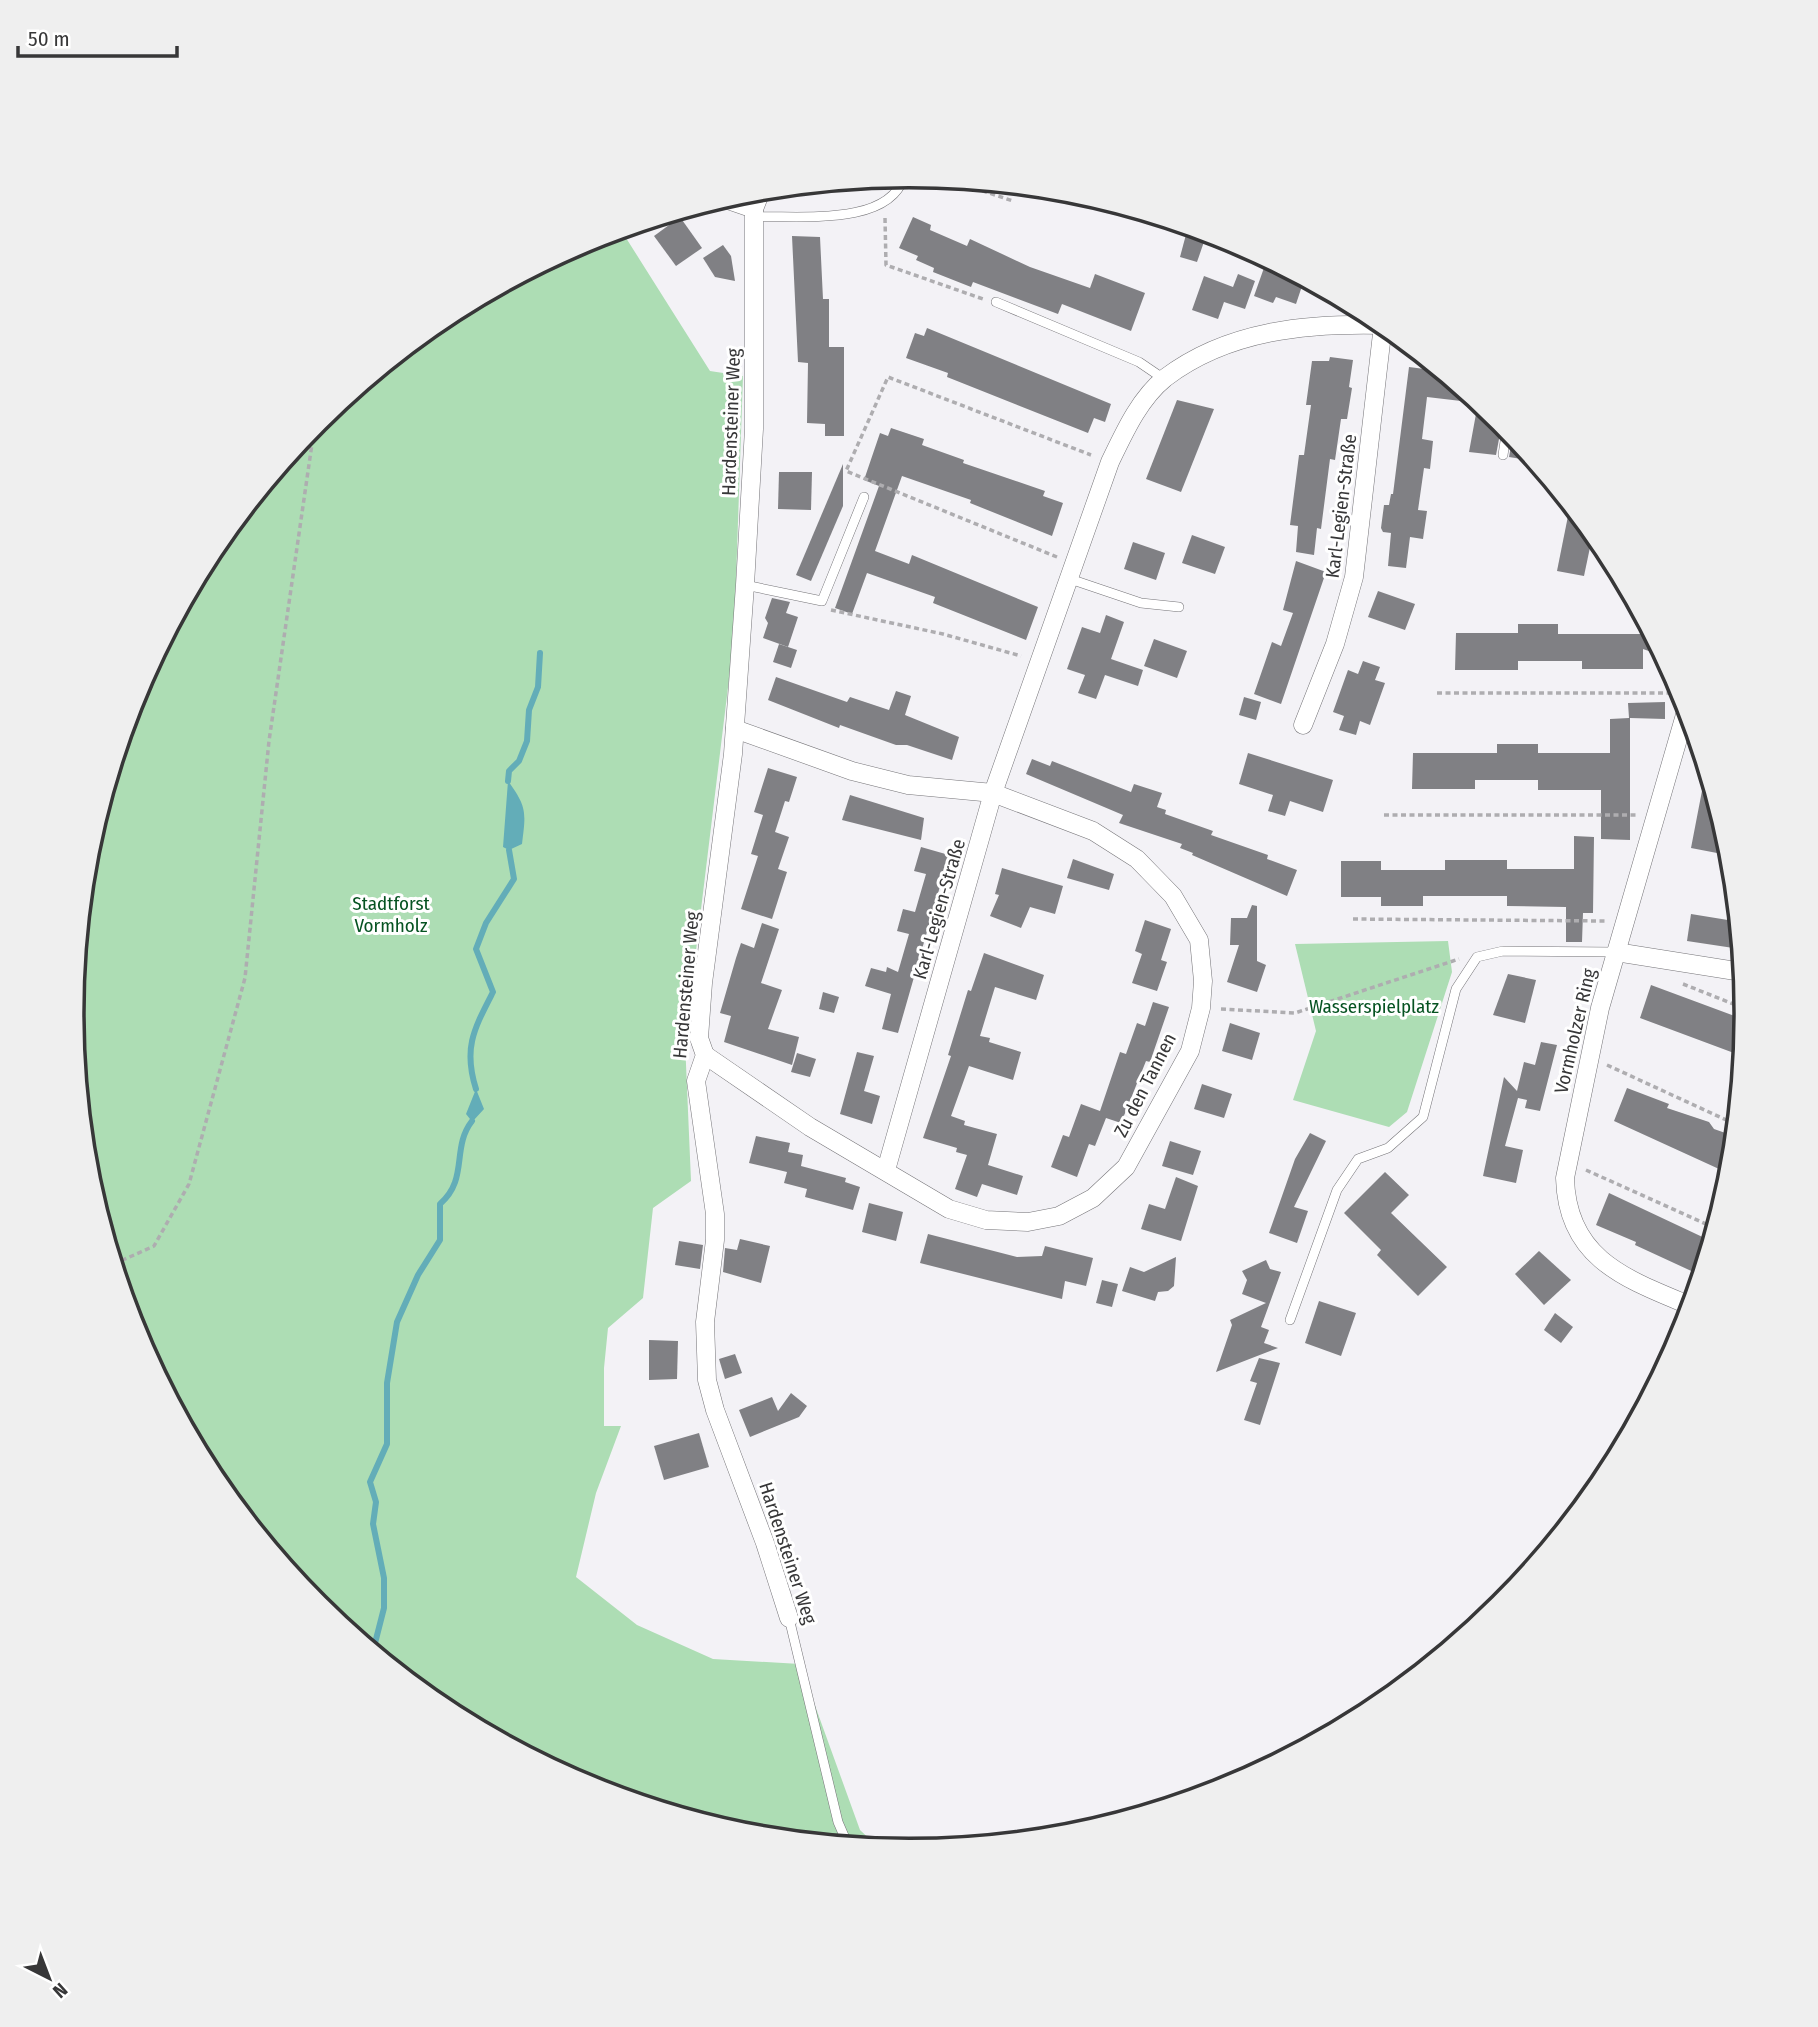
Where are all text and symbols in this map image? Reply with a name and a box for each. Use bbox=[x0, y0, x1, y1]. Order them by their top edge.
scale bar bbox=[18, 14, 177, 58]
text: 50 m bbox=[28, 26, 70, 52]
street label: Hardensteiner Weg bbox=[717, 348, 745, 496]
street label: Karl-Legien-Straße bbox=[1321, 433, 1361, 579]
street label: Karl-Legien-Straße bbox=[908, 836, 970, 982]
park label: Stadtforst Vormholz bbox=[352, 892, 431, 937]
street label: Hardensteiner Weg bbox=[668, 910, 704, 1060]
street label: Vormholzer Ring bbox=[1549, 966, 1601, 1096]
park label: Wasserspielplatz bbox=[1309, 995, 1440, 1018]
street label: Zu den Tannen bbox=[1109, 1029, 1181, 1141]
street label: Hardensteiner Weg bbox=[754, 1479, 822, 1627]
north arrow bbox=[14, 1943, 84, 2013]
text: N bbox=[48, 1978, 72, 2003]

